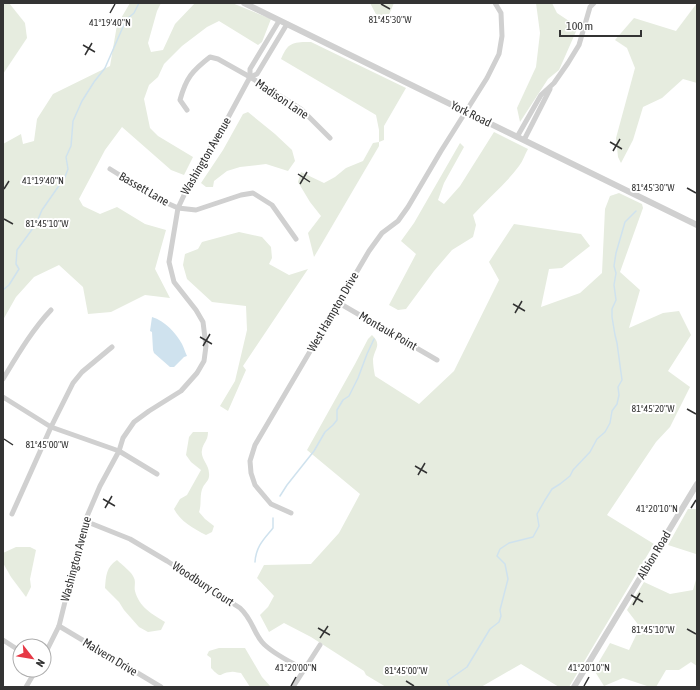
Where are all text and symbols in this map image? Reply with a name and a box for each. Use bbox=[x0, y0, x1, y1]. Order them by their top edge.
scale bar bbox=[560, 12, 641, 38]
text: 81°45'30"W bbox=[368, 14, 412, 25]
text: 41°19'40"N bbox=[89, 17, 131, 28]
text: 100 m bbox=[566, 19, 593, 33]
street label: Madison Lane bbox=[253, 76, 311, 122]
street label: York Road bbox=[448, 98, 494, 130]
street label: Washington Avenue bbox=[178, 115, 234, 197]
street label: Bassett Lane bbox=[117, 169, 171, 209]
text: 41°19'40"N bbox=[22, 175, 64, 186]
text: 81°45'30"W bbox=[631, 182, 675, 193]
text: 81°45'10"W bbox=[25, 218, 69, 229]
street label: West Hampton Drive bbox=[305, 270, 361, 354]
street label: Montauk Point bbox=[356, 309, 420, 354]
text: 81°45'20"W bbox=[631, 403, 675, 414]
text: 81°45'00"W bbox=[25, 439, 69, 450]
text: 41°20'10"N bbox=[636, 503, 678, 514]
street label: Washington Avenue bbox=[58, 515, 94, 603]
street label: Albion Road bbox=[634, 528, 674, 582]
street label: Woodbury Court bbox=[170, 559, 237, 609]
text: 81°45'10"W bbox=[631, 624, 675, 635]
street label: Malvern Drive bbox=[80, 635, 140, 679]
north arrow bbox=[12, 638, 52, 678]
text: N bbox=[34, 657, 47, 669]
text: 41°20'00"N bbox=[275, 662, 317, 673]
text: 41°20'10"N bbox=[568, 662, 610, 673]
text: 81°45'00"W bbox=[384, 665, 428, 676]

